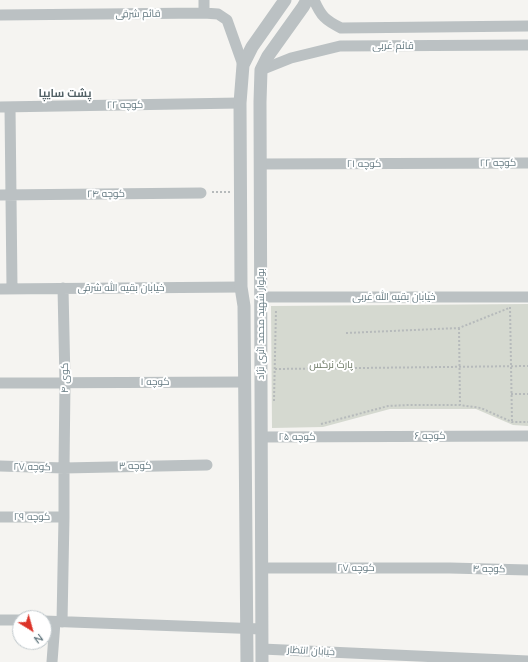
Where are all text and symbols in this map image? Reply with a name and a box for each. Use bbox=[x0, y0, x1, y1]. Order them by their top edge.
street label: قائم شرقی bbox=[115, 8, 161, 20]
street label: قائم غربی bbox=[372, 40, 414, 52]
district label: پشت سایپا bbox=[39, 87, 91, 101]
street label: کوچه ۲۲ bbox=[107, 99, 143, 111]
street label: کوچه ۲۲ bbox=[480, 157, 516, 169]
street label: کوچه ۲۱ bbox=[347, 158, 381, 170]
street label: کوچه ۲۴ bbox=[87, 188, 125, 200]
street label: بولوار شهید محمد اثری نژاد bbox=[255, 268, 267, 380]
street label: خیابان بقیه الله شرقی bbox=[78, 282, 164, 294]
street label: خیابان بقیه الله غربی bbox=[352, 291, 436, 303]
park label: پارک نرگس bbox=[309, 359, 353, 371]
street label: کوی ۴ bbox=[59, 363, 71, 393]
street label: کوچه ۱ bbox=[140, 376, 170, 388]
street label: کوچه ۶ bbox=[415, 430, 445, 442]
street label: کوچه ۲۵ bbox=[279, 431, 315, 443]
street label: کوچه ۳ bbox=[118, 460, 152, 472]
street label: کوچه ۲۷ bbox=[13, 461, 51, 473]
street label: کوچه ۲۹ bbox=[14, 511, 50, 523]
street label: کوچه ۲۷ bbox=[337, 562, 375, 574]
street label: کوچه ۴ bbox=[473, 563, 505, 575]
north arrow bbox=[12, 610, 52, 650]
text: N bbox=[31, 631, 46, 647]
street label: خیابان انتظار bbox=[287, 644, 335, 658]

